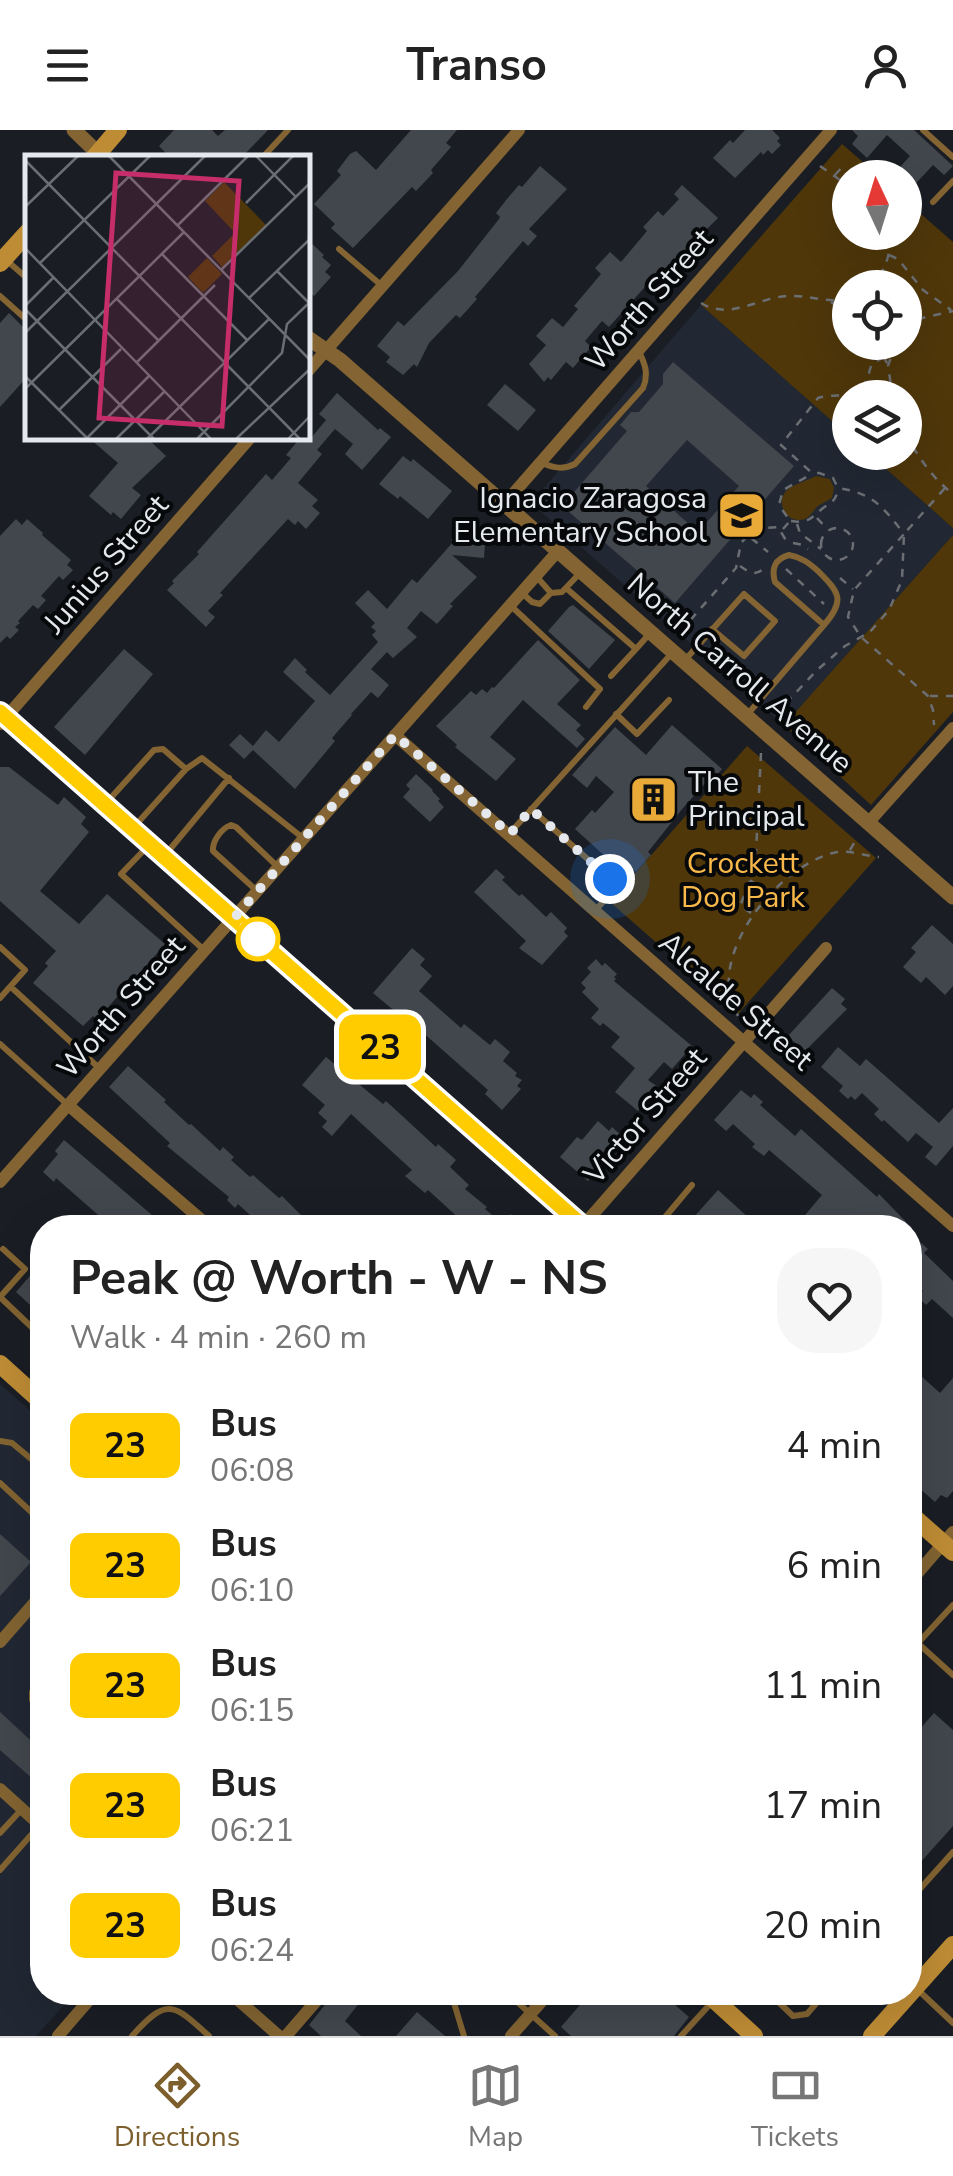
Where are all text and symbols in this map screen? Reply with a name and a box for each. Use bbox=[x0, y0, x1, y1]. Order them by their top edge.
text: Transo bbox=[406, 35, 547, 96]
icon: menu bbox=[40, 38, 95, 93]
icon: person bbox=[858, 38, 913, 93]
inset map bbox=[25, 155, 310, 440]
north arrow bbox=[832, 160, 922, 250]
map controls bbox=[832, 160, 922, 470]
street label: Worth Street bbox=[576, 220, 723, 380]
button: locate bbox=[832, 270, 922, 360]
button: layers bbox=[832, 380, 922, 470]
place label: Ignacio Zaragosa Elementary School bbox=[453, 478, 707, 553]
street label: Junius Street bbox=[34, 486, 178, 643]
school or university icon: Ignacio Zaragosa Elementary School bbox=[716, 489, 768, 541]
street label: North Carroll Avenue bbox=[618, 564, 861, 783]
place label: The Principal bbox=[688, 762, 805, 837]
building icon: The Principal bbox=[627, 773, 679, 825]
park label: Crockett Dog Park bbox=[681, 843, 806, 918]
your location bbox=[585, 854, 635, 904]
unlabelled marker bbox=[237, 918, 279, 960]
street label: Alcalde Street bbox=[650, 923, 822, 1080]
street label: Worth Street bbox=[48, 927, 195, 1087]
line badge: 23 bbox=[335, 1014, 425, 1080]
text: 23 bbox=[359, 1024, 401, 1071]
street label: Victor Street bbox=[574, 1039, 717, 1194]
text: Peak @ Worth - W - NS bbox=[70, 1245, 607, 1311]
button: heart bbox=[777, 1248, 882, 1353]
text: Walk · 4 min · 260 m bbox=[70, 1316, 367, 1359]
text: Bus bbox=[210, 1398, 277, 1449]
text: 4 min bbox=[787, 1420, 882, 1471]
text: 23 bbox=[104, 1422, 146, 1469]
text: 06:08 bbox=[210, 1449, 294, 1492]
text: Bus bbox=[210, 1518, 277, 1569]
text: 6 min bbox=[787, 1540, 882, 1591]
text: 23 bbox=[104, 1542, 146, 1589]
text: 06:10 bbox=[210, 1569, 294, 1612]
text: Bus bbox=[210, 1638, 277, 1689]
text: 11 min bbox=[764, 1660, 882, 1711]
text: 23 bbox=[104, 1662, 146, 1709]
text: 06:15 bbox=[210, 1689, 294, 1732]
text: Bus bbox=[210, 1758, 277, 1809]
text: 17 min bbox=[764, 1780, 882, 1831]
text: 23 bbox=[104, 1782, 146, 1829]
text: 06:21 bbox=[210, 1809, 294, 1852]
text: Bus bbox=[210, 1878, 277, 1929]
text: 20 min bbox=[764, 1900, 882, 1951]
text: 23 bbox=[104, 1902, 146, 1949]
text: 06:24 bbox=[210, 1929, 294, 1972]
tab: Directions bbox=[114, 2058, 240, 2156]
tab: Map bbox=[468, 2058, 523, 2156]
tab: Tickets bbox=[751, 2058, 839, 2156]

